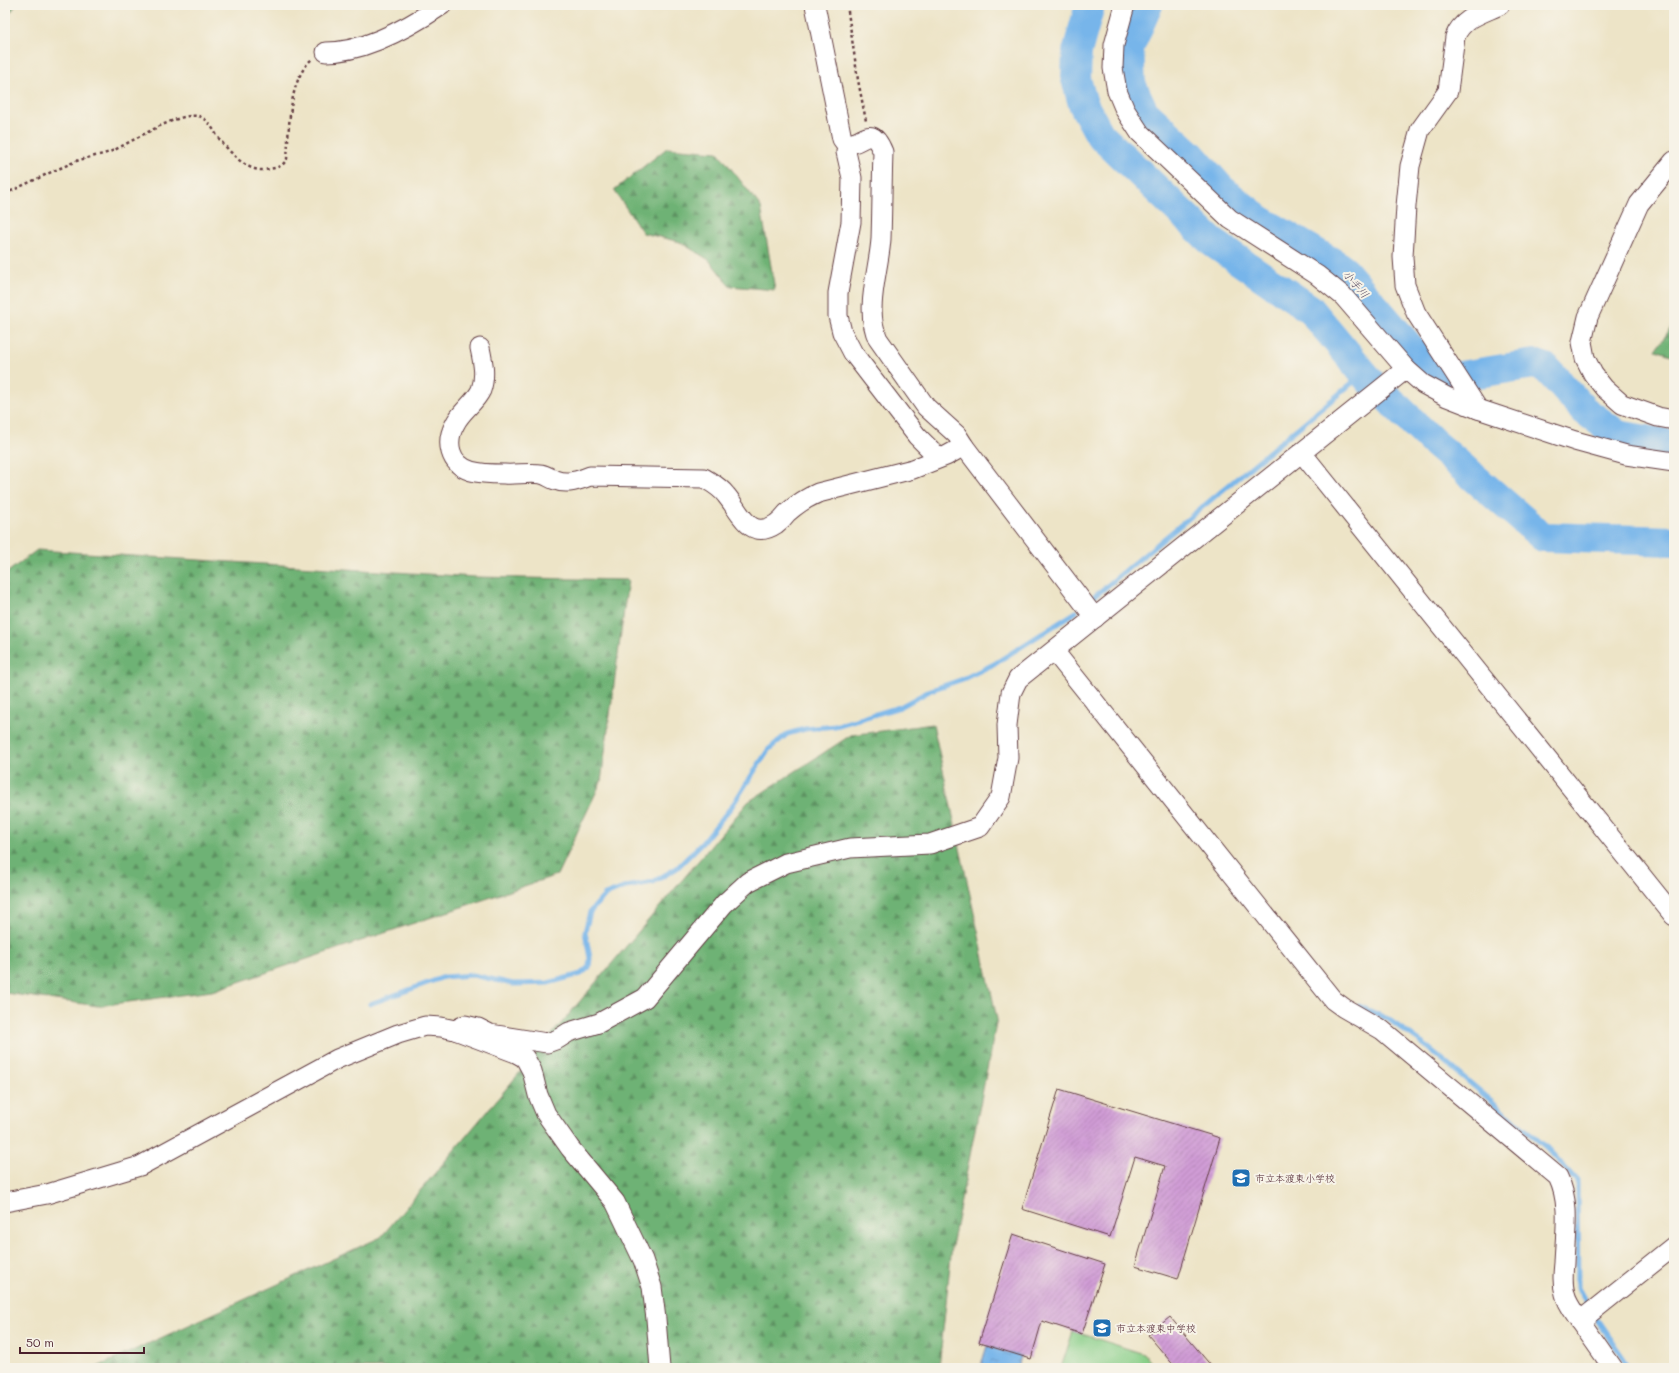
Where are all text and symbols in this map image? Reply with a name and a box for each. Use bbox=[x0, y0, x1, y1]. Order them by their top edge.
water label: 小手川 bbox=[1340, 266, 1373, 301]
school or university icon: 市立本渡東小学校 bbox=[1230, 1167, 1252, 1189]
place label: 市立本渡東小学校 bbox=[1255, 1171, 1335, 1185]
school or university icon: 市立本渡東中学校 bbox=[1091, 1317, 1113, 1339]
place label: 市立本渡東中学校 bbox=[1116, 1321, 1196, 1335]
scale bar bbox=[20, 1329, 144, 1355]
text: 50 m bbox=[26, 1334, 54, 1350]

